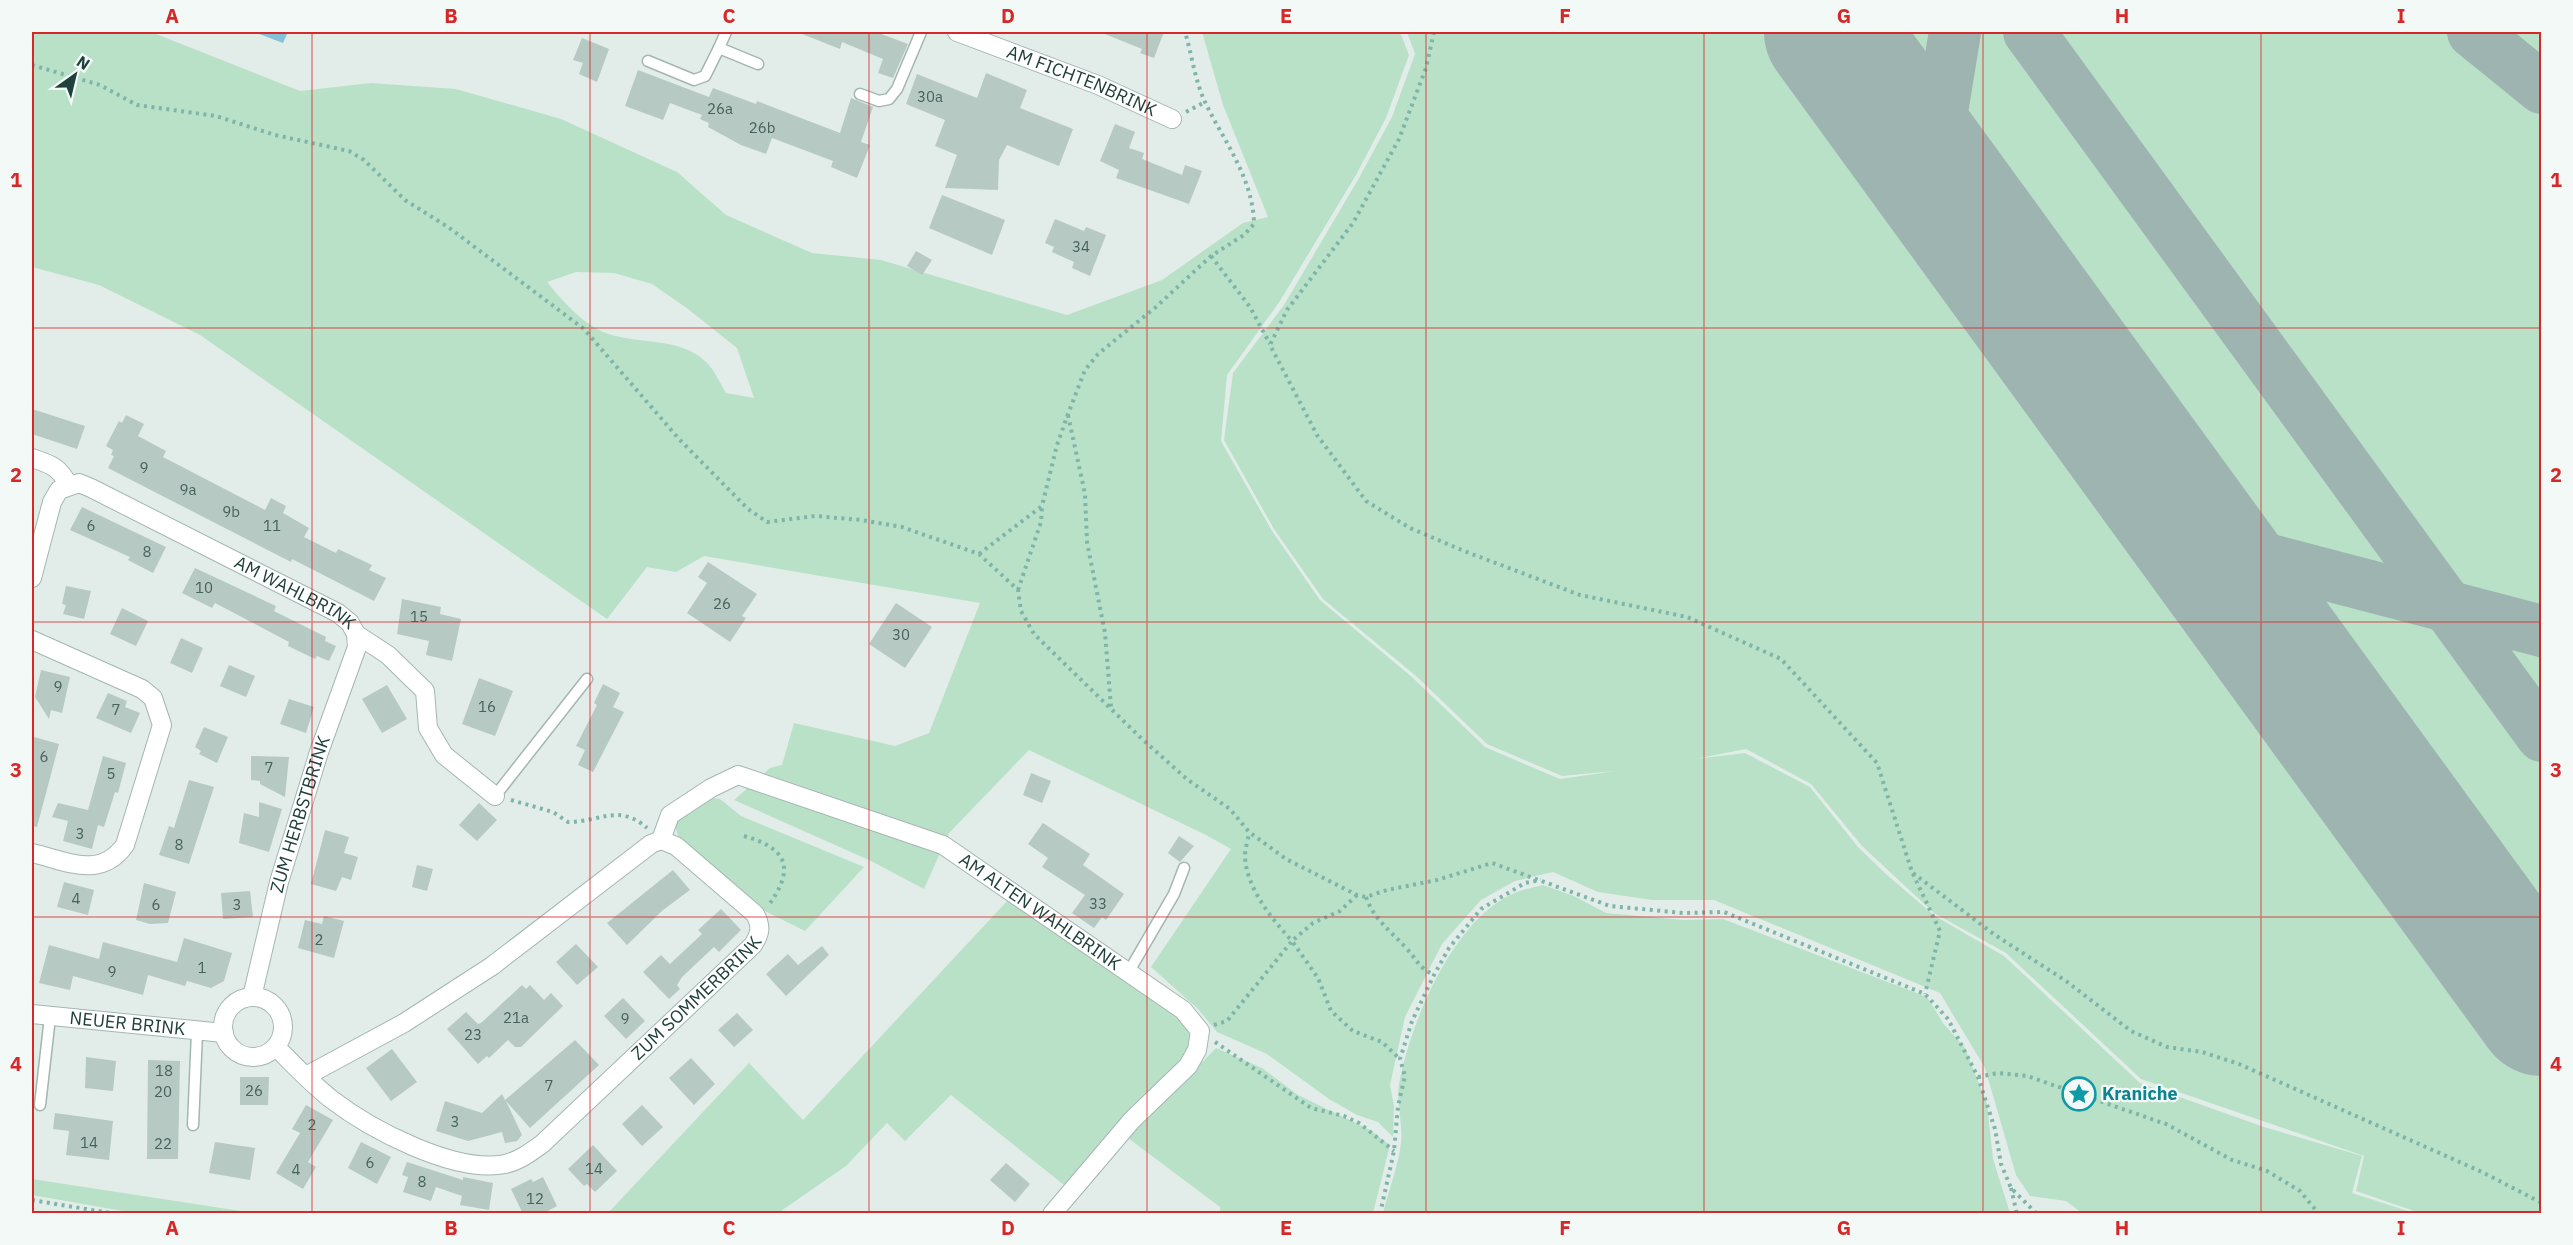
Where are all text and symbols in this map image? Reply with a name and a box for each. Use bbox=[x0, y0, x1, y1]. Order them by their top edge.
text: A bbox=[165, 2, 179, 29]
text: B bbox=[444, 2, 458, 29]
text: C bbox=[722, 2, 736, 29]
text: D bbox=[1001, 2, 1015, 29]
text: E bbox=[1280, 2, 1292, 29]
text: F bbox=[1559, 2, 1571, 29]
text: G bbox=[1837, 2, 1851, 29]
text: H bbox=[2115, 2, 2129, 29]
text: I bbox=[2397, 2, 2405, 29]
street label: AM FICHTENBRINK bbox=[1004, 40, 1161, 122]
north arrow bbox=[45, 45, 105, 105]
text: N bbox=[73, 51, 94, 74]
house number: 30a bbox=[917, 87, 943, 106]
house number: 26a bbox=[707, 99, 733, 118]
house number: 26b bbox=[749, 118, 775, 137]
text: 1 bbox=[10, 166, 22, 193]
text: 1 bbox=[2550, 166, 2562, 193]
house number: 34 bbox=[1072, 237, 1090, 256]
house number: 9 bbox=[139, 458, 149, 477]
text: 2 bbox=[10, 461, 22, 488]
text: 2 bbox=[2550, 461, 2562, 488]
house number: 9a bbox=[179, 480, 197, 499]
house number: 9b bbox=[222, 502, 240, 521]
house number: 6 bbox=[86, 516, 96, 535]
house number: 11 bbox=[263, 516, 281, 535]
house number: 8 bbox=[142, 542, 152, 561]
street label: AM WAHLBRINK bbox=[231, 551, 361, 634]
house number: 10 bbox=[195, 578, 213, 597]
house number: 26 bbox=[713, 594, 731, 613]
house number: 15 bbox=[410, 607, 428, 626]
house number: 30 bbox=[892, 625, 910, 644]
house number: 9 bbox=[53, 677, 63, 696]
house number: 16 bbox=[478, 697, 496, 716]
house number: 7 bbox=[111, 700, 121, 719]
street label: ZUM HERBSTBRINK bbox=[265, 732, 335, 895]
house number: 6 bbox=[39, 747, 49, 766]
text: 3 bbox=[10, 756, 22, 783]
text: 3 bbox=[2550, 756, 2562, 783]
house number: 7 bbox=[264, 758, 274, 777]
house number: 5 bbox=[106, 764, 116, 783]
house number: 3 bbox=[75, 824, 85, 843]
house number: 8 bbox=[174, 835, 184, 854]
street label: AM ALTEN WAHLBRINK bbox=[955, 848, 1126, 975]
house number: 4 bbox=[71, 889, 81, 908]
house number: 33 bbox=[1089, 894, 1107, 913]
house number: 6 bbox=[151, 895, 161, 914]
house number: 3 bbox=[232, 895, 242, 914]
house number: 2 bbox=[314, 930, 324, 949]
street label: ZUM SOMMERBRINK bbox=[626, 931, 767, 1065]
house number: 1 bbox=[197, 958, 207, 977]
house number: 9 bbox=[107, 962, 117, 981]
street label: NEUER BRINK bbox=[69, 1006, 187, 1040]
house number: 21a bbox=[503, 1008, 529, 1027]
house number: 9 bbox=[620, 1009, 630, 1028]
house number: 23 bbox=[464, 1025, 482, 1044]
text: 4 bbox=[10, 1050, 22, 1077]
text: 4 bbox=[2550, 1050, 2562, 1077]
house number: 18 bbox=[155, 1061, 173, 1080]
house number: 7 bbox=[544, 1076, 554, 1095]
place icon: Kraniche bbox=[2061, 1076, 2097, 1112]
house number: 26 bbox=[245, 1081, 263, 1100]
house number: 20 bbox=[154, 1082, 172, 1101]
place label: Kraniche bbox=[2102, 1082, 2178, 1105]
house number: 3 bbox=[450, 1112, 460, 1131]
house number: 2 bbox=[307, 1115, 317, 1134]
house number: 14 bbox=[80, 1133, 98, 1152]
house number: 22 bbox=[154, 1134, 172, 1153]
house number: 6 bbox=[365, 1153, 375, 1172]
house number: 14 bbox=[585, 1159, 603, 1178]
house number: 4 bbox=[291, 1160, 301, 1179]
house number: 8 bbox=[417, 1172, 427, 1191]
house number: 12 bbox=[526, 1189, 544, 1208]
text: A bbox=[165, 1214, 179, 1241]
text: B bbox=[444, 1214, 458, 1241]
text: C bbox=[722, 1214, 736, 1241]
text: D bbox=[1001, 1214, 1015, 1241]
text: E bbox=[1280, 1214, 1292, 1241]
text: F bbox=[1559, 1214, 1571, 1241]
text: G bbox=[1837, 1214, 1851, 1241]
text: H bbox=[2115, 1214, 2129, 1241]
text: I bbox=[2397, 1214, 2405, 1241]

